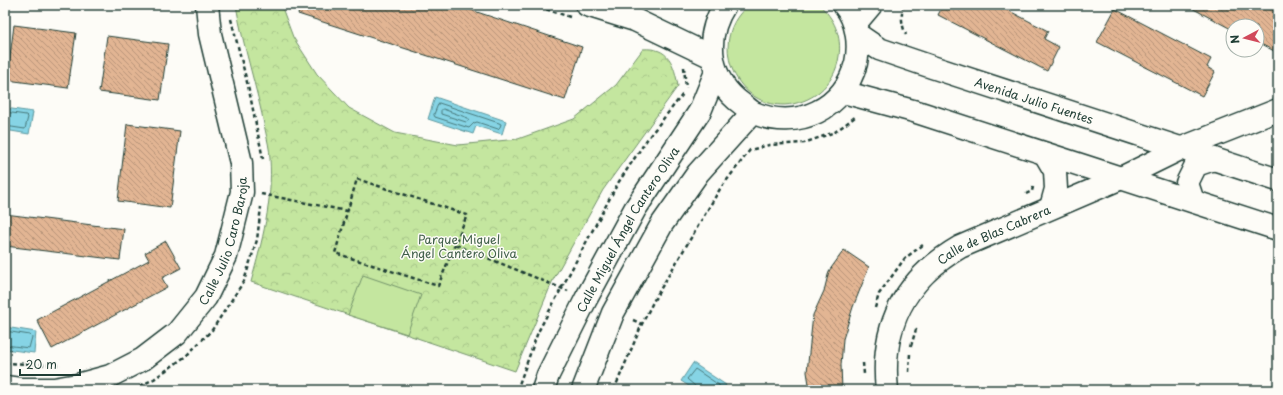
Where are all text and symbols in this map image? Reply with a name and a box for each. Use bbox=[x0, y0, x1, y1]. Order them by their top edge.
north arrow bbox=[1225, 18, 1265, 58]
text: N bbox=[1226, 34, 1244, 45]
street label: Avenida Julio Fuentes bbox=[972, 73, 1096, 128]
street label: Calle Miguel Ángel Cantero Oliva bbox=[572, 142, 683, 315]
street label: Calle Julio Caro Baroja bbox=[194, 176, 251, 309]
street label: Calle de Blas Cabrera bbox=[933, 200, 1054, 269]
park label: Parque Miguel Ángel Cantero Oliva bbox=[401, 230, 517, 262]
scale bar bbox=[20, 351, 80, 377]
text: 20 m bbox=[26, 355, 57, 373]

